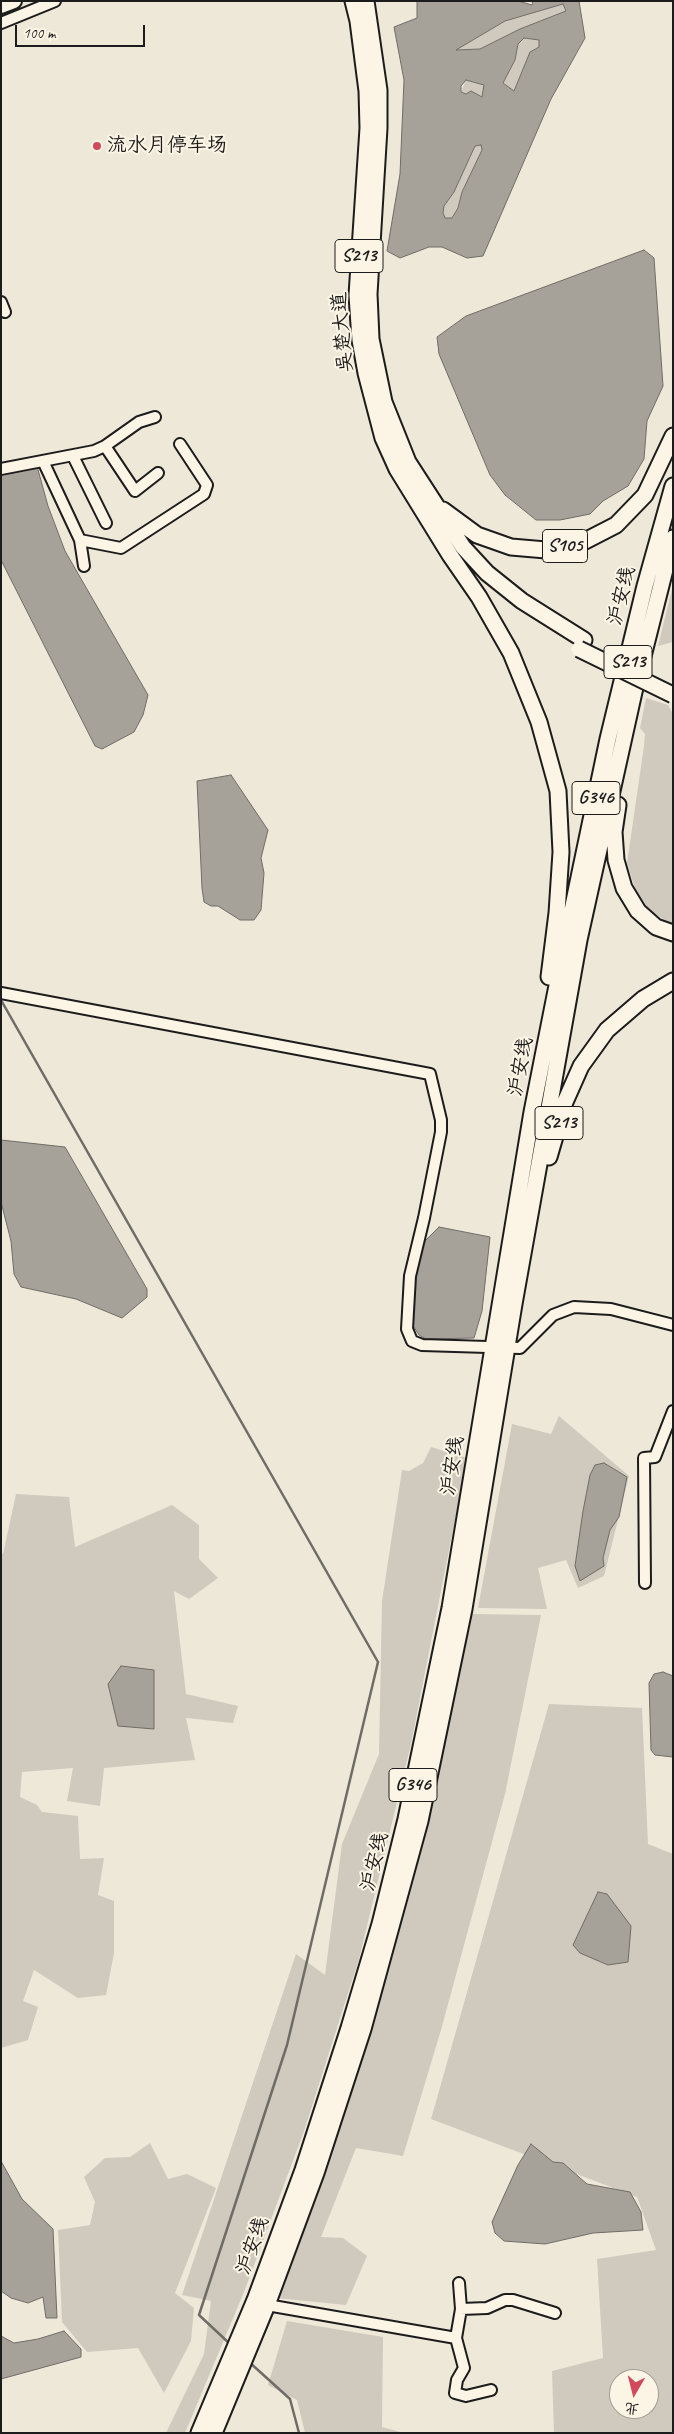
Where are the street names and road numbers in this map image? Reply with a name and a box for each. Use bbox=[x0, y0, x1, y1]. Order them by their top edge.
road number: S213 bbox=[335, 240, 383, 272]
street label: 吴楚大道 bbox=[328, 291, 358, 373]
road number: S105 bbox=[542, 530, 588, 562]
street label: 沪安线 bbox=[603, 564, 641, 628]
road number: S213 bbox=[604, 646, 652, 679]
road number: G346 bbox=[572, 781, 620, 814]
street label: 沪安线 bbox=[503, 1035, 539, 1099]
road number: S213 bbox=[535, 1106, 583, 1140]
street label: 沪安线 bbox=[436, 1434, 470, 1498]
road number: G346 bbox=[389, 1768, 437, 1802]
street label: 沪安线 bbox=[356, 1830, 394, 1894]
street label: 沪安线 bbox=[231, 2214, 275, 2278]

